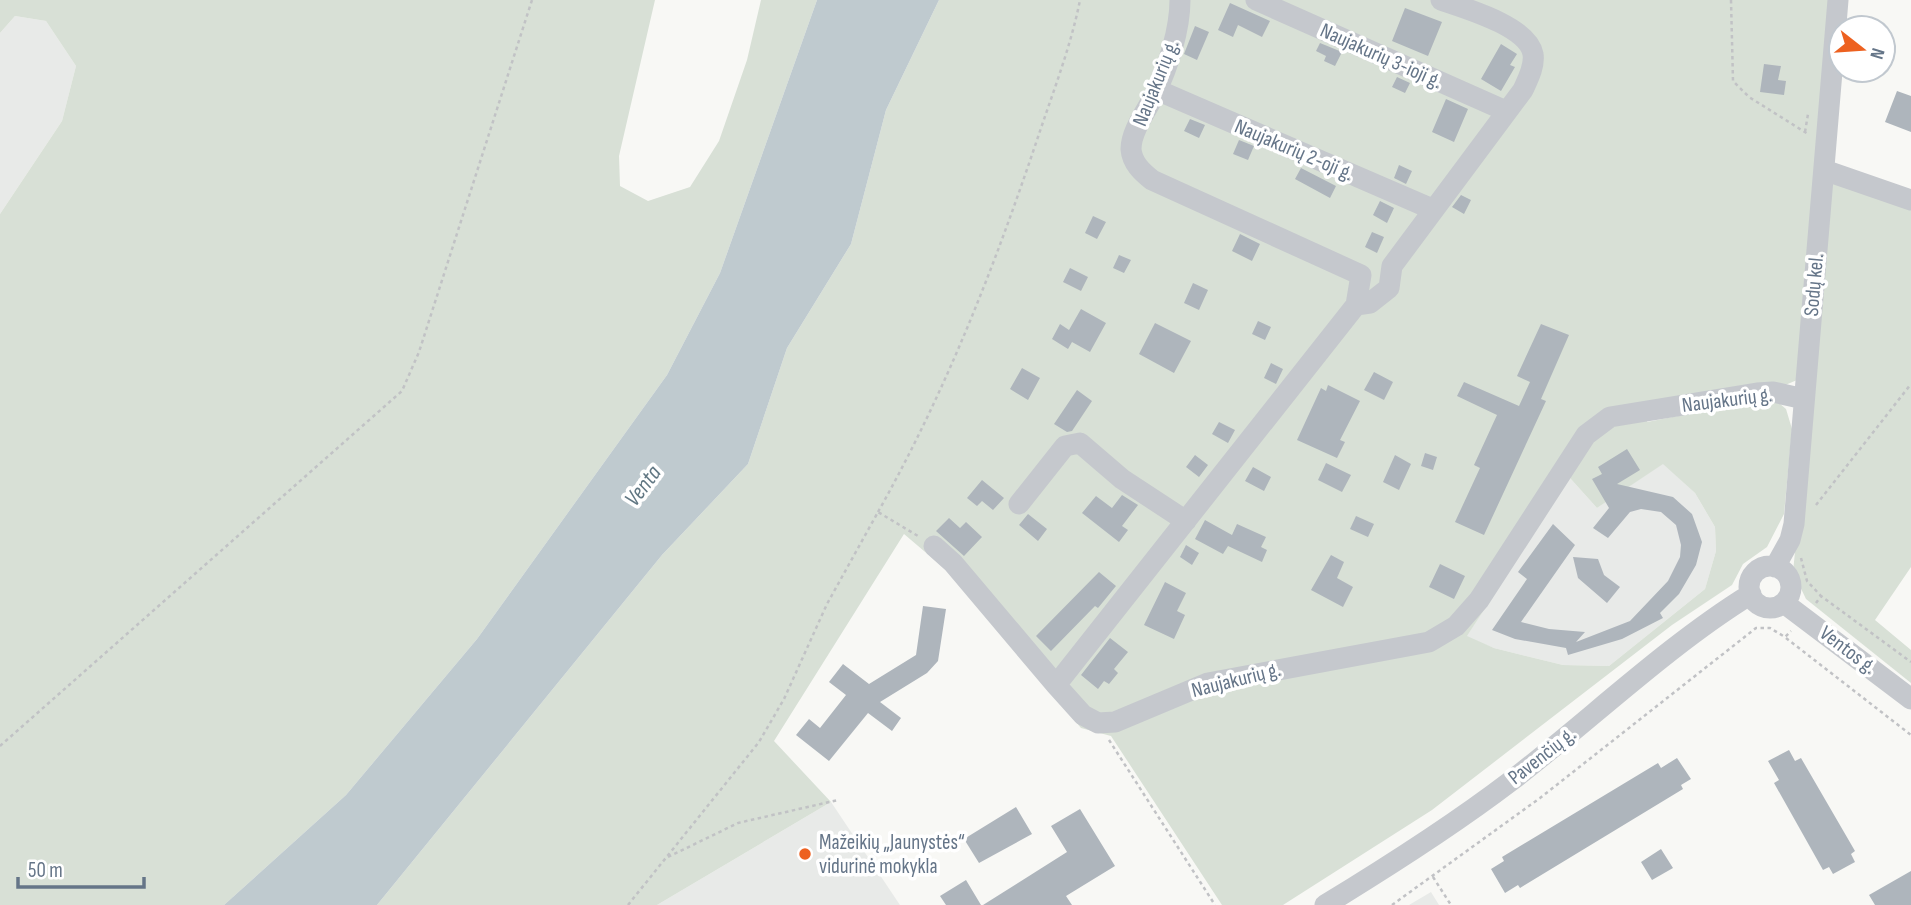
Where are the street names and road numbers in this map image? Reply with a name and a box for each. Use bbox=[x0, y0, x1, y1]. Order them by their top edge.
street label: Naujakurių 3-ioji g. bbox=[1316, 18, 1446, 94]
street label: Naujakurių g. bbox=[1127, 36, 1185, 130]
street label: Naujakurių 2-oji g. bbox=[1231, 114, 1357, 186]
street label: Sodų kel. bbox=[1799, 253, 1829, 317]
street label: Naujakurių g. bbox=[1681, 382, 1773, 418]
street label: Ventos g. bbox=[1815, 621, 1881, 679]
street label: Naujakurių g. bbox=[1189, 657, 1283, 703]
street label: Pavenčių g. bbox=[1503, 722, 1581, 790]

